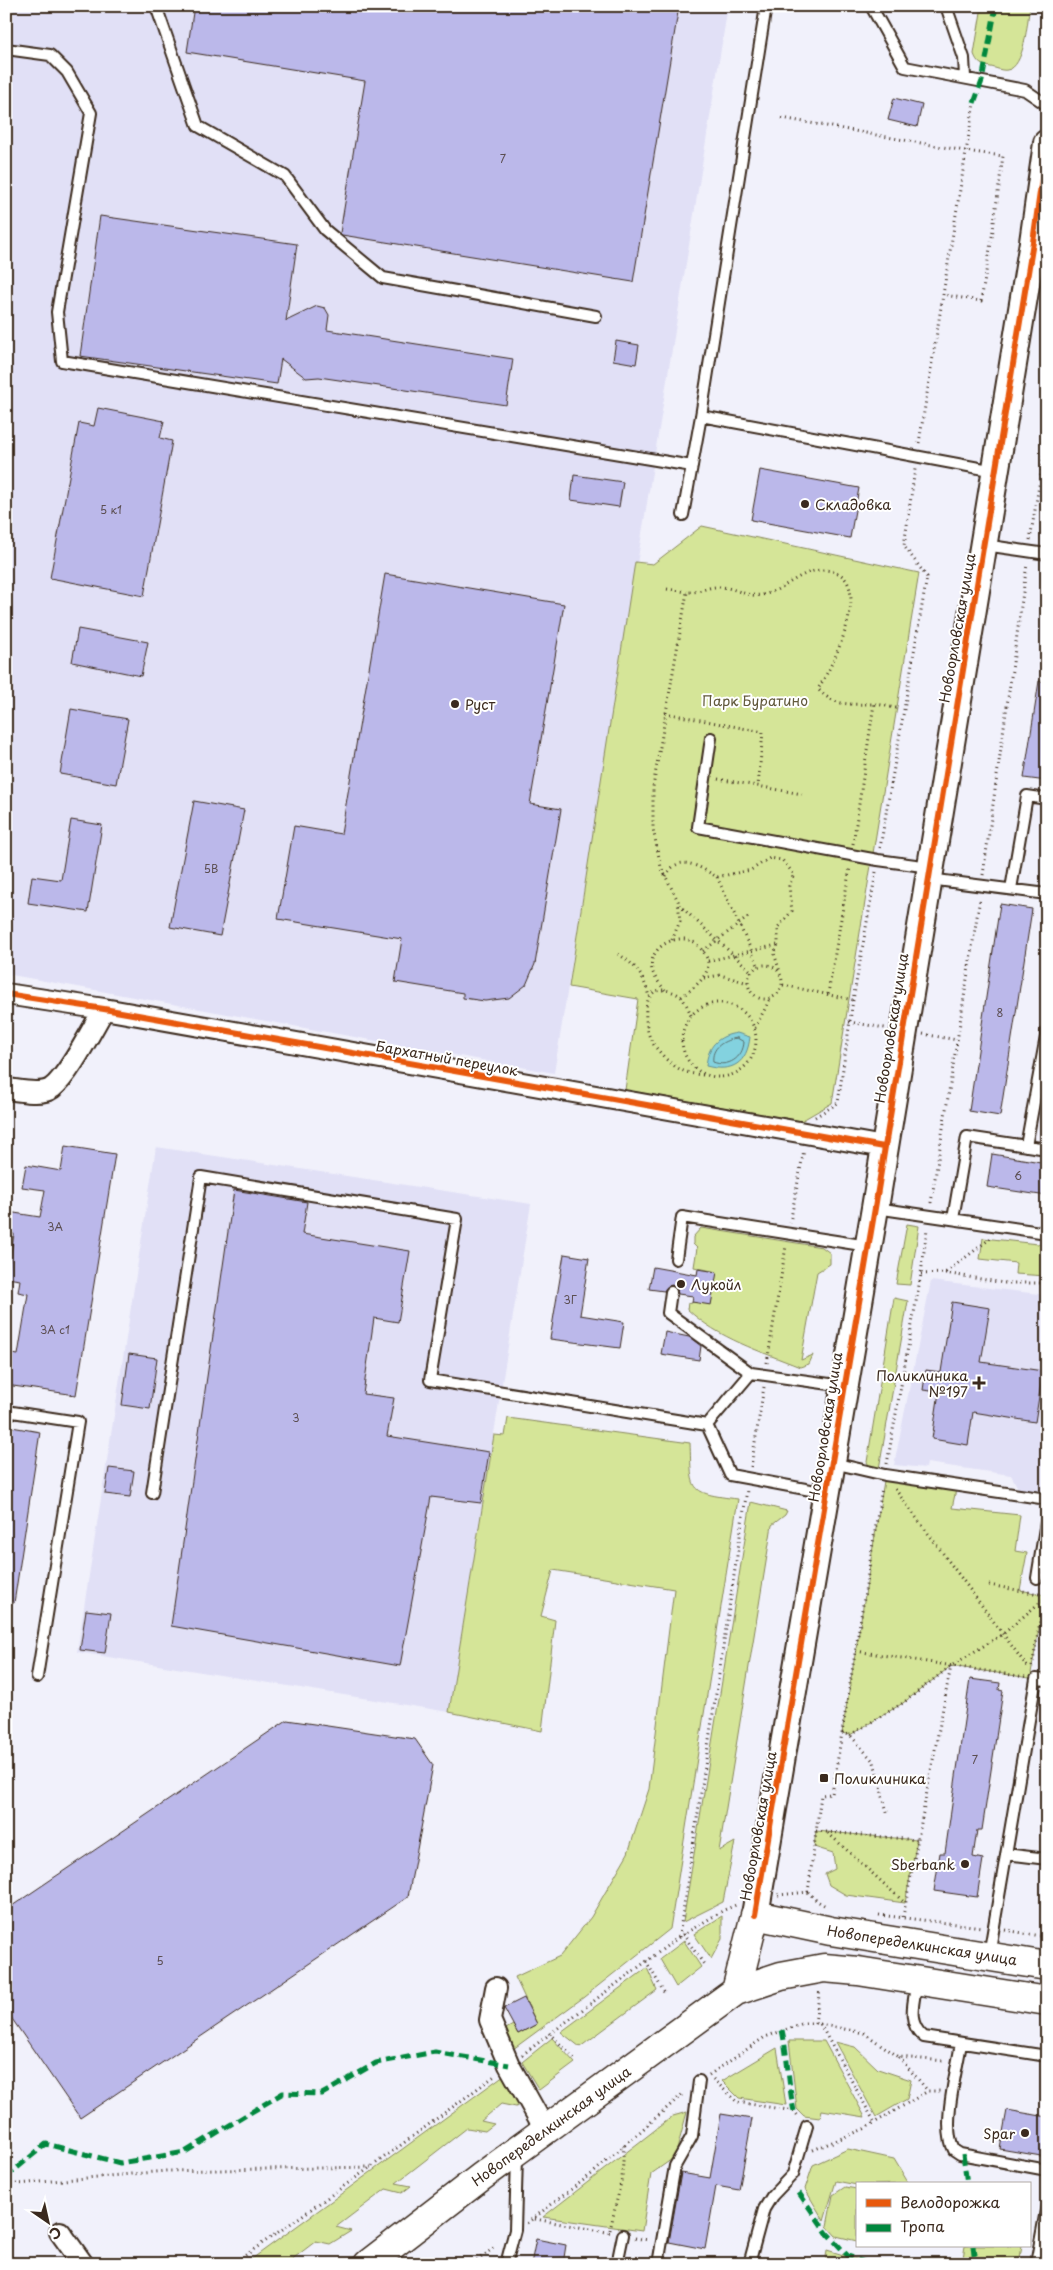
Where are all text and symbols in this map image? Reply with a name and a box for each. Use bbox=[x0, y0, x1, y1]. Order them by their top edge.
house number: 7 bbox=[500, 150, 506, 167]
place label: Складовка bbox=[815, 494, 891, 515]
marker: Складовка bbox=[799, 498, 811, 510]
house number: 5 к1 bbox=[100, 501, 122, 518]
street label: Новоорловская улица bbox=[933, 551, 981, 704]
park label: Парк Буратино bbox=[702, 690, 808, 711]
place label: Руст bbox=[465, 694, 496, 715]
marker: Руст bbox=[449, 698, 461, 710]
house number: 5В bbox=[204, 860, 218, 877]
street label: Новоорловская улица bbox=[869, 951, 913, 1104]
house number: 8 bbox=[997, 1004, 1004, 1021]
street label: Бархатный переулок bbox=[374, 1035, 520, 1081]
house number: 6 bbox=[1014, 1167, 1022, 1184]
house number: 3А bbox=[47, 1218, 63, 1235]
place label: Лукойл bbox=[691, 1274, 741, 1295]
marker: Лукойл bbox=[675, 1278, 687, 1290]
house number: 3Г bbox=[563, 1291, 577, 1308]
house number: 3А с1 bbox=[40, 1321, 70, 1338]
street label: Новоорловская улица bbox=[803, 1350, 847, 1503]
place label: Поликлиника №197 bbox=[876, 1365, 968, 1402]
marker: Поликлиника №197 bbox=[972, 1376, 986, 1390]
house number: 3 bbox=[292, 1409, 300, 1426]
street label: Новоорловская улица bbox=[734, 1749, 782, 1902]
house number: 7 bbox=[972, 1751, 978, 1768]
place label: Поликлиника bbox=[834, 1768, 926, 1789]
marker: Поликлиника bbox=[818, 1772, 830, 1784]
place label: Sberbank bbox=[891, 1854, 955, 1875]
marker: Sberbank bbox=[959, 1858, 971, 1870]
street label: Новопеределкинская улица bbox=[825, 1920, 1019, 1970]
house number: 5 bbox=[156, 1952, 164, 1969]
street label: Новопеределкинская улица bbox=[467, 2061, 635, 2191]
place label: Spar bbox=[983, 2123, 1016, 2144]
marker: Spar bbox=[1019, 2127, 1031, 2139]
legend bbox=[856, 2182, 1030, 2248]
text: Велодорожка bbox=[900, 2190, 1001, 2213]
north arrow bbox=[22, 2198, 72, 2248]
text: Тропа bbox=[900, 2214, 945, 2237]
text: С bbox=[45, 2222, 66, 2245]

